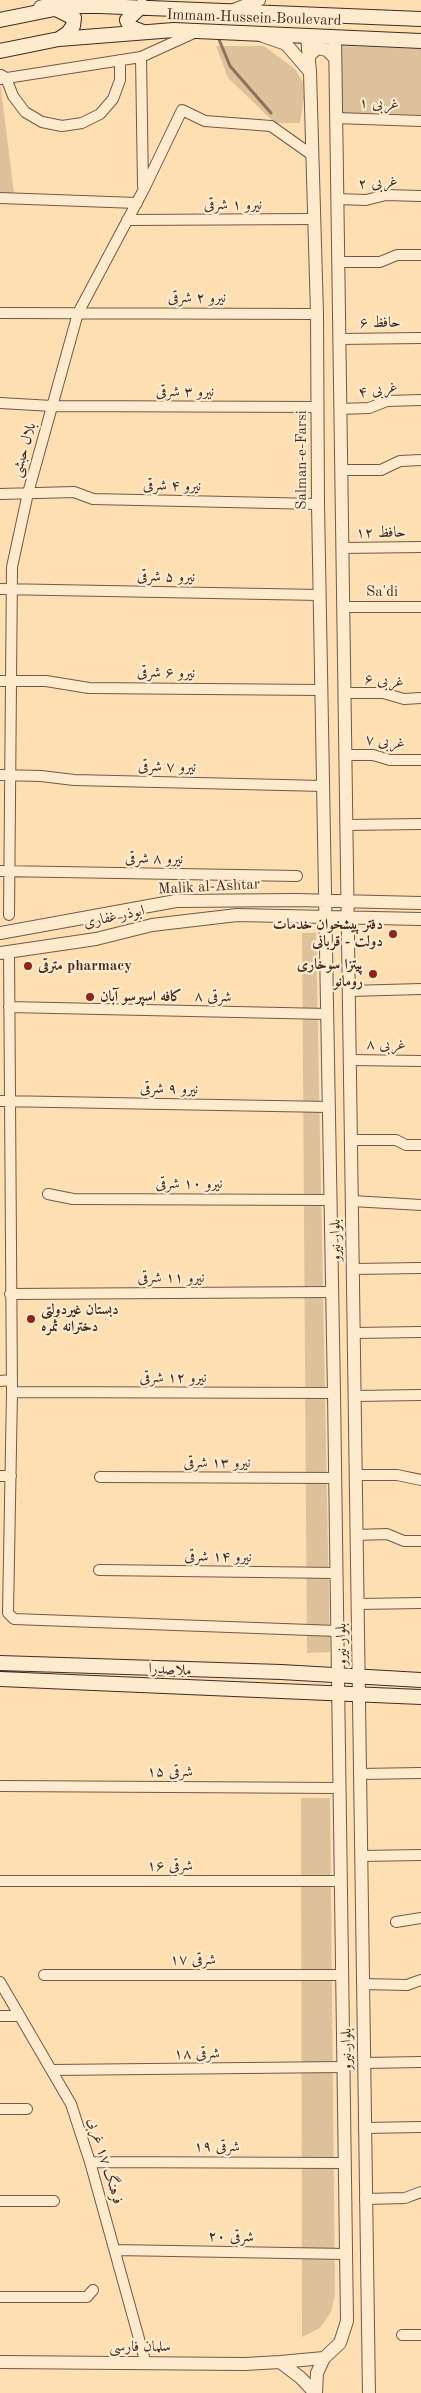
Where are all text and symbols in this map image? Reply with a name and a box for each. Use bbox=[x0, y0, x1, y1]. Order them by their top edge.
street label: Immam Hussein Boulevard bbox=[166, 6, 342, 30]
street label: ۱ غربی bbox=[359, 94, 399, 114]
street label: ۲ غربی bbox=[358, 173, 398, 193]
street label: نیرو ۱ شرقی bbox=[204, 196, 262, 214]
street label: نیرو ۲ شرقی bbox=[168, 289, 226, 307]
street label: حافظ ۶ bbox=[359, 314, 401, 332]
street label: ۴ غربی bbox=[357, 378, 399, 402]
street label: نیرو ۳ شرقی bbox=[156, 383, 214, 401]
street label: Salman-e-Farsi bbox=[293, 410, 311, 510]
street label: بلال حبشی bbox=[8, 421, 40, 479]
street label: نیرو ۴ شرقی bbox=[143, 476, 201, 496]
street label: حافظ ۱۲ bbox=[356, 524, 406, 542]
street label: نیرو ۵ شرقی bbox=[137, 567, 195, 587]
street label: Sa'di bbox=[366, 583, 398, 601]
street label: نیرو ۶ شرقی bbox=[137, 663, 195, 683]
street label: ۶ غربی bbox=[364, 670, 404, 692]
street label: ۷ غربی bbox=[364, 731, 406, 753]
street label: نیرو ۷ شرقی bbox=[138, 757, 196, 777]
street label: نیرو ۸ شرقی bbox=[125, 849, 183, 869]
street label: Malik al-Ashtar bbox=[158, 875, 260, 899]
street label: ابوذر غفاری bbox=[82, 902, 146, 932]
place label: دفتر پیشخوان خدمات دولت - قربانی bbox=[273, 916, 383, 951]
marker: دفتر پیشخوان خدمات دولت - قربانی bbox=[387, 928, 399, 940]
place label: پیتزا سوخاری رومانو bbox=[297, 956, 363, 991]
place label: مترقی pharmacy bbox=[38, 957, 132, 975]
marker: مترقی pharmacy bbox=[22, 960, 34, 972]
marker: پیتزا سوخاری رومانو bbox=[367, 968, 379, 980]
place label: کافه اسپرسو آبان bbox=[100, 988, 182, 1006]
street label: ۸ شرقی bbox=[194, 988, 232, 1006]
marker: کافه اسپرسو آبان bbox=[84, 991, 96, 1003]
street label: ۸ غربی bbox=[366, 1036, 406, 1054]
street label: نیرو ۹ شرقی bbox=[140, 1079, 198, 1099]
street label: نیرو ۱۰ شرقی bbox=[155, 1175, 223, 1193]
street label: بلوار نیرو bbox=[327, 1219, 345, 1261]
street label: نیرو ۱۱ شرقی bbox=[137, 1269, 205, 1287]
place label: دبستان غیردولتی دخترانه ثمره bbox=[41, 1301, 119, 1336]
marker: دبستان غیردولتی دخترانه ثمره bbox=[25, 1313, 37, 1325]
street label: نیرو ۱۲ شرقی bbox=[139, 1369, 207, 1387]
street label: نیرو ۱۳ شرقی bbox=[183, 1454, 251, 1472]
street label: نیرو ۱۴ شرقی bbox=[184, 1547, 252, 1567]
street label: بلوار نیرو bbox=[333, 1623, 351, 1665]
street label: ملاصدرا bbox=[148, 1660, 192, 1680]
street label: ۱۵ شرقی bbox=[147, 1763, 193, 1781]
street label: ۱۶ شرقی bbox=[147, 1857, 193, 1875]
street label: ۱۷ شرقی bbox=[170, 1951, 216, 1969]
street label: بلوار نیرو bbox=[338, 2028, 356, 2070]
street label: ۱۸ شرقی bbox=[174, 2045, 220, 2063]
street label: فرهنگ ۱۷ غربی bbox=[83, 2116, 127, 2206]
street label: ۱۹ شرقی bbox=[194, 2138, 240, 2156]
street label: ۲۰ شرقی bbox=[208, 2228, 254, 2246]
street label: سلمان فارسی bbox=[109, 2338, 171, 2356]

